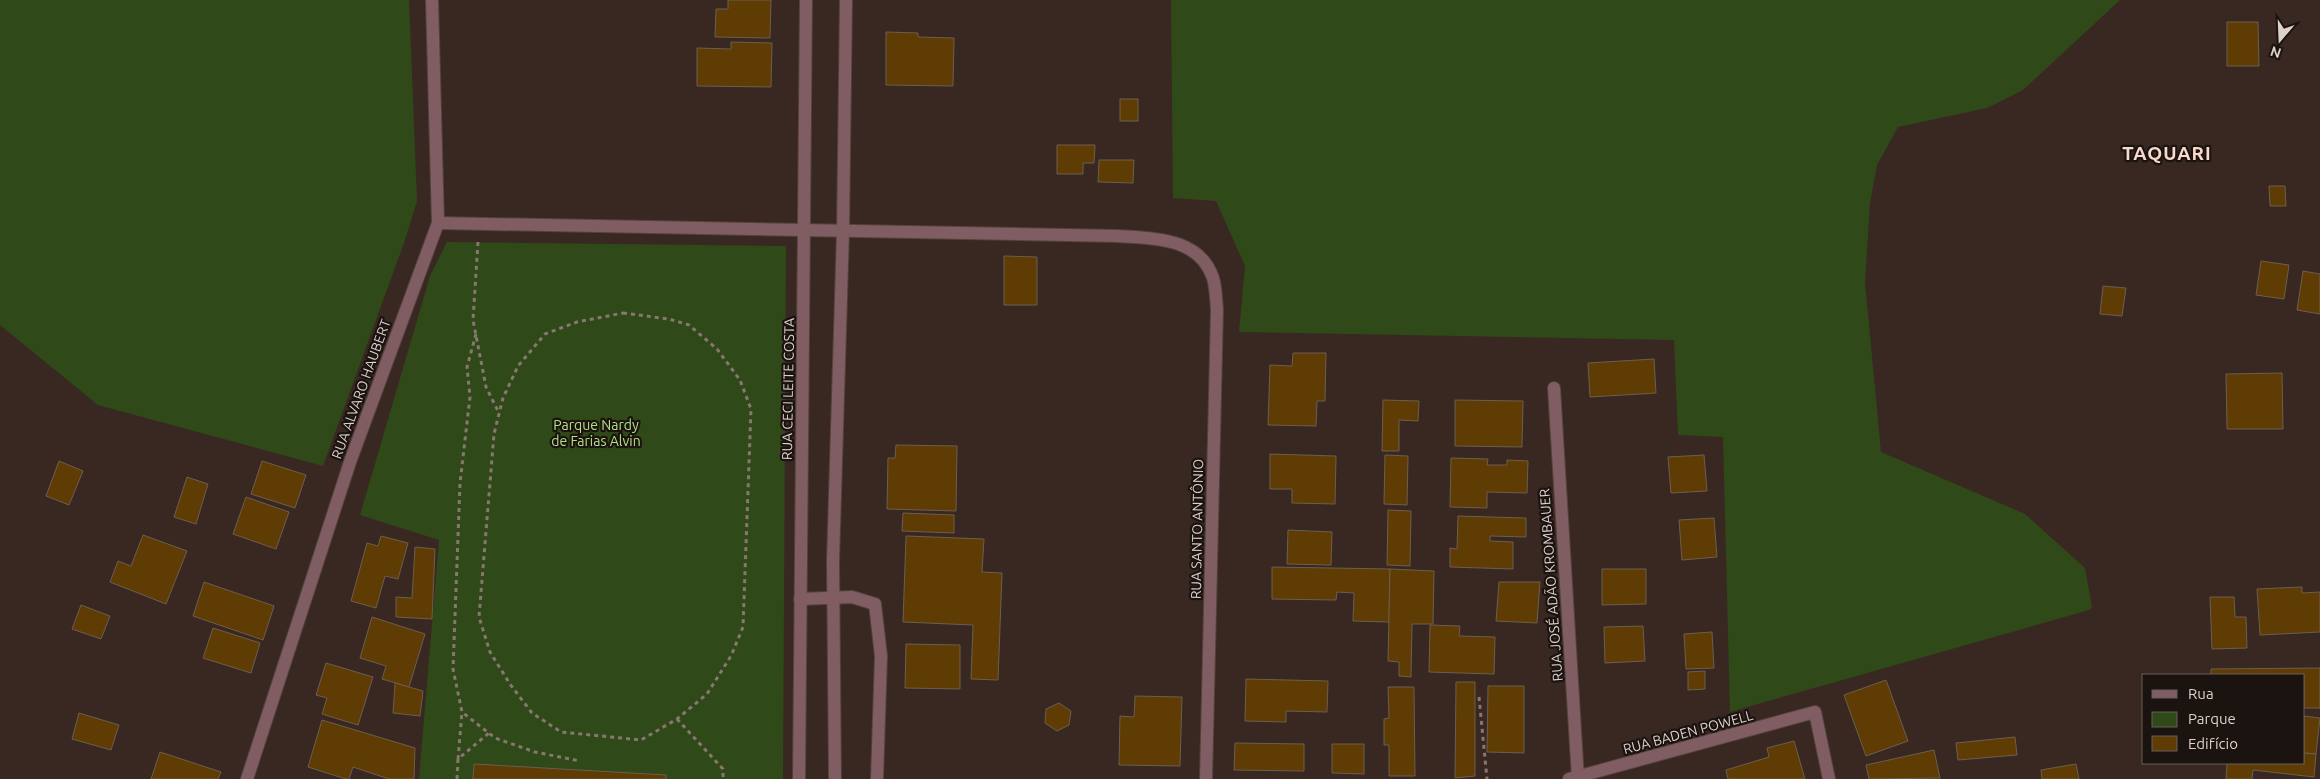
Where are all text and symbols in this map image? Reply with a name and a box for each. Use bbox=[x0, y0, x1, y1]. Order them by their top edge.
north arrow bbox=[2255, 15, 2305, 65]
text: N bbox=[2268, 43, 2283, 62]
district label: TAQUARI bbox=[2122, 142, 2212, 164]
street label: RUA ALVARO HAUBERT bbox=[328, 317, 394, 461]
street label: RUA CECI LEITE COSTA bbox=[779, 318, 797, 460]
park label: Parque Nardy de Farias Alvin bbox=[551, 417, 641, 449]
street label: RUA SANTO ANTÔNIO bbox=[1187, 458, 1206, 599]
street label: RUA JOSÉ ADÃO KROMBAUER bbox=[1535, 488, 1566, 682]
legend bbox=[2142, 674, 2305, 764]
text: Rua bbox=[2188, 685, 2214, 702]
street label: RUA BADEN POWELL bbox=[1621, 707, 1755, 757]
text: Parque bbox=[2188, 710, 2236, 727]
text: Edifício bbox=[2188, 735, 2238, 752]

